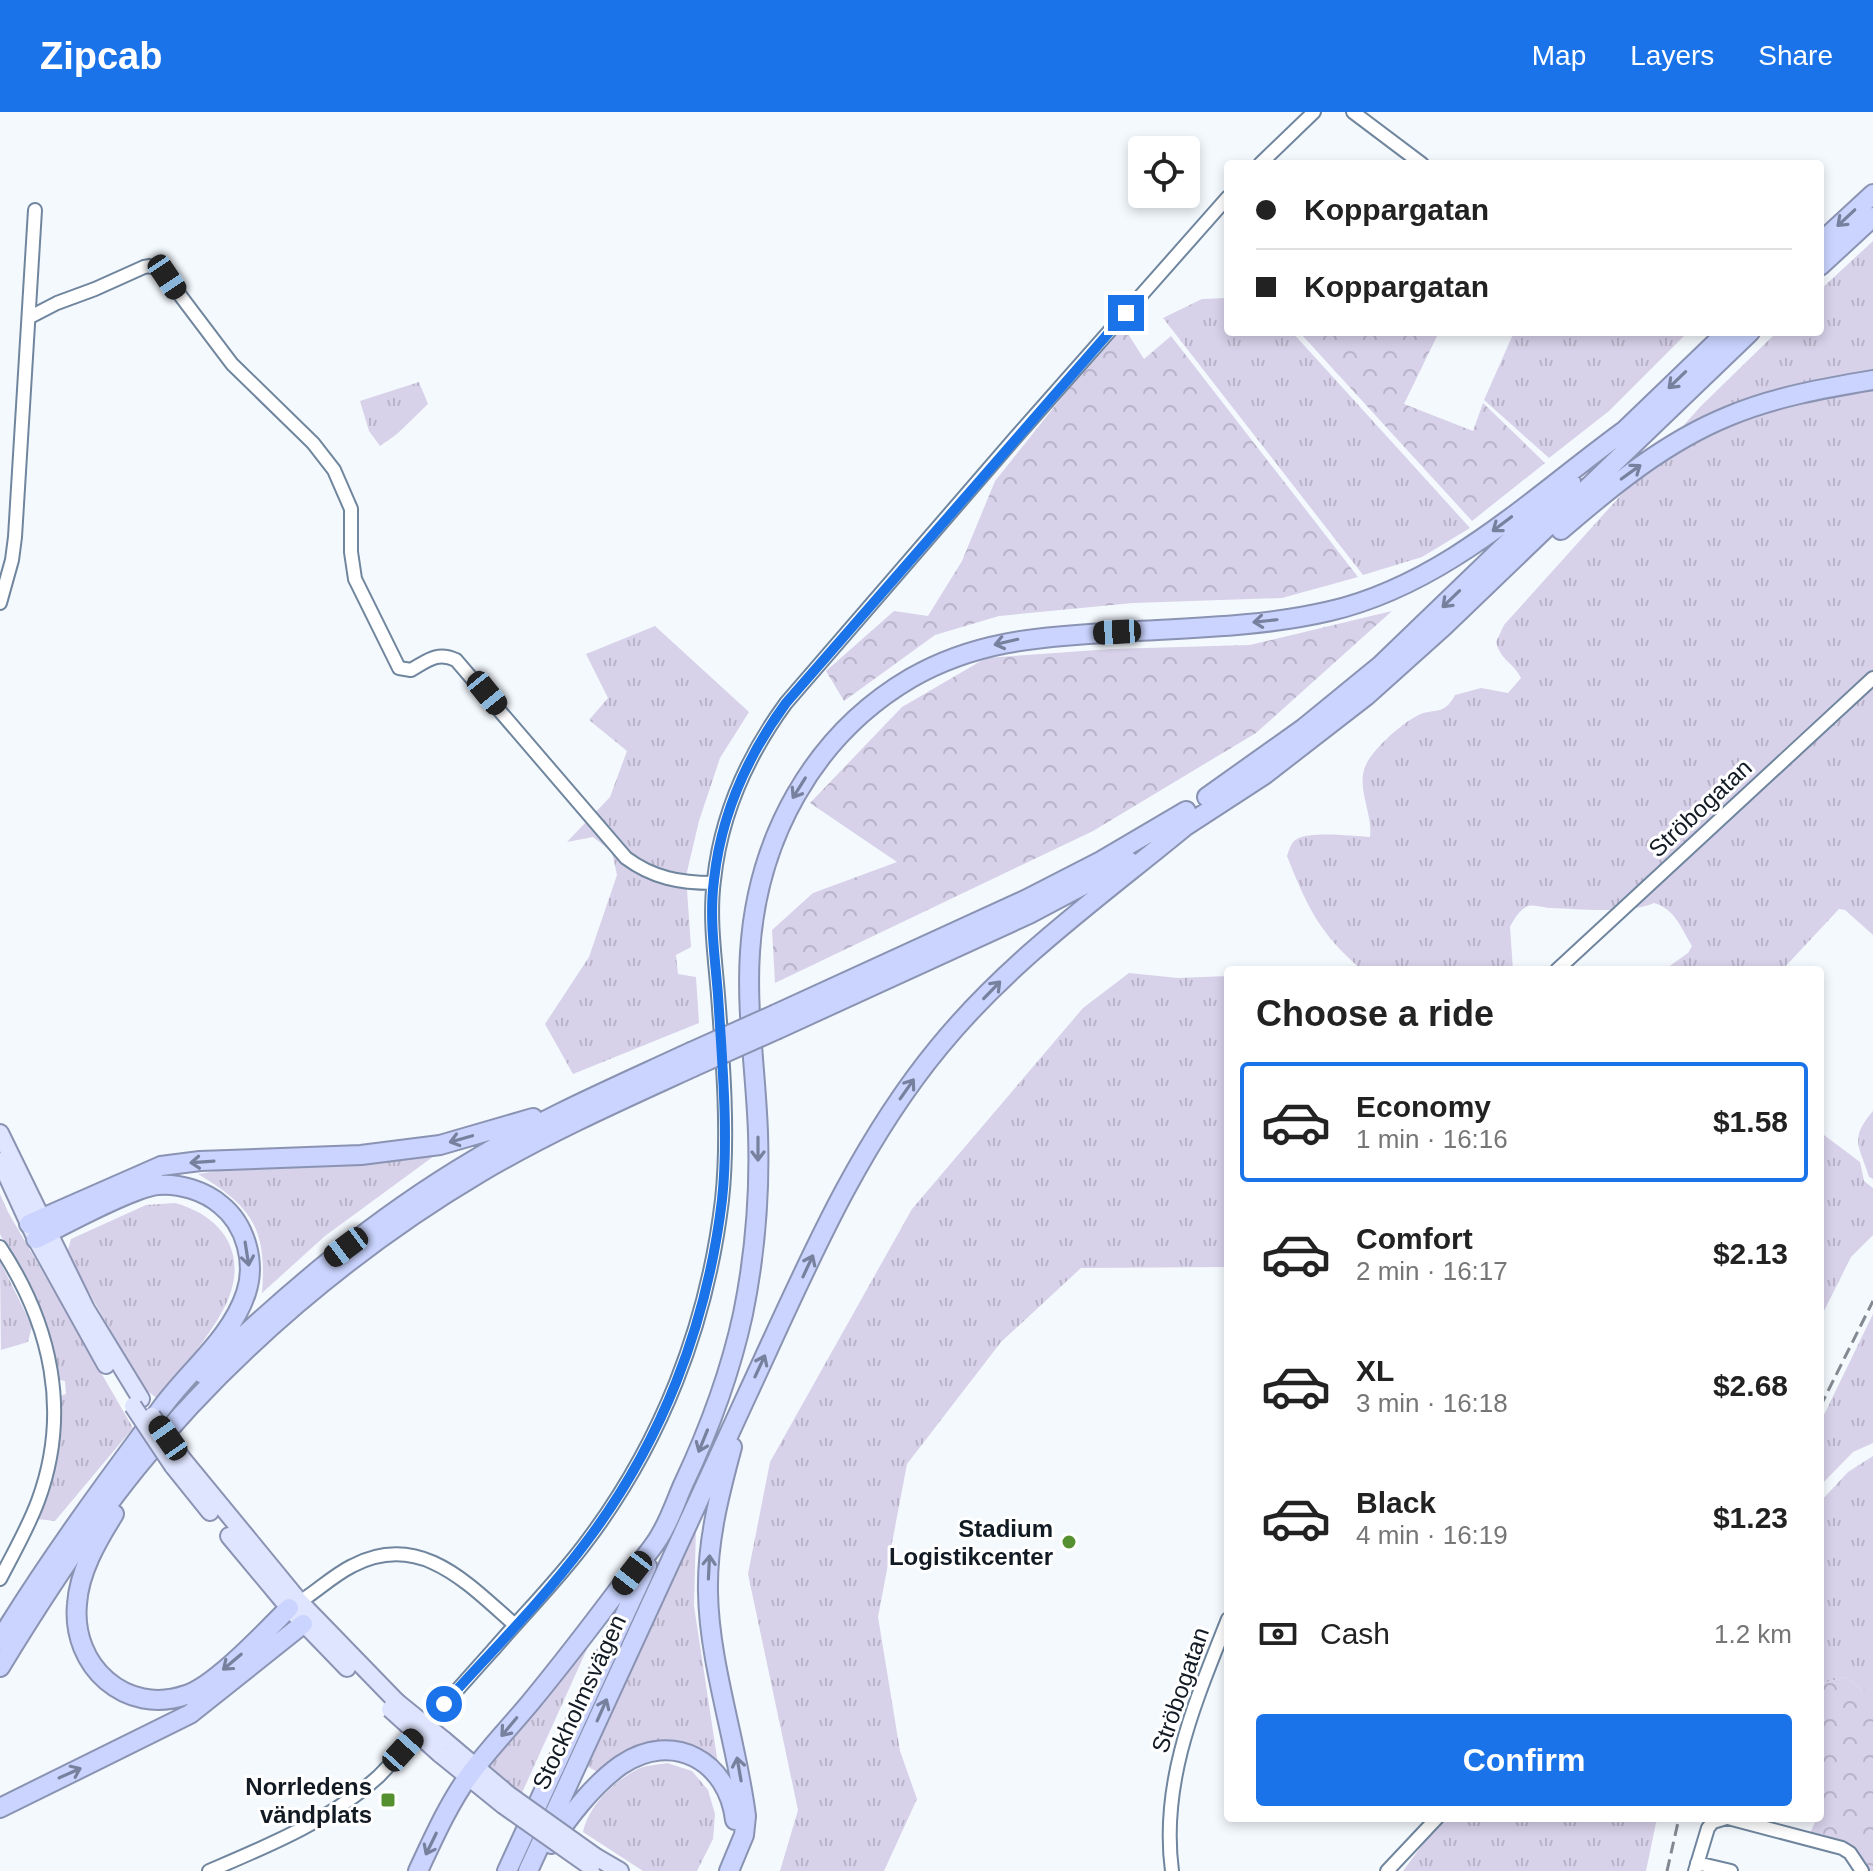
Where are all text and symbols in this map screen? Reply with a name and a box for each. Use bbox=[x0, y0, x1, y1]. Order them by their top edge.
text: Zipcab bbox=[40, 35, 162, 77]
text: Map bbox=[1532, 40, 1586, 71]
text: Layers bbox=[1630, 40, 1714, 71]
text: Share bbox=[1758, 40, 1833, 71]
map controls bbox=[1128, 136, 1200, 208]
button: locate bbox=[1128, 136, 1200, 208]
text: Koppargatan bbox=[1304, 193, 1489, 226]
one-way arrow bbox=[1837, 209, 1857, 227]
car bbox=[144, 250, 190, 304]
text: Koppargatan bbox=[1304, 270, 1489, 303]
route end bbox=[1108, 295, 1144, 331]
one-way arrow bbox=[1668, 370, 1688, 388]
one-way arrow bbox=[1620, 464, 1642, 480]
one-way arrow bbox=[1492, 516, 1513, 533]
one-way arrow bbox=[1441, 589, 1461, 608]
one-way arrow bbox=[1252, 614, 1279, 629]
car bbox=[1092, 619, 1142, 645]
one-way arrow bbox=[994, 635, 1019, 650]
car bbox=[463, 667, 511, 719]
street label: Ströbogatan bbox=[1643, 754, 1757, 862]
one-way arrow bbox=[791, 776, 807, 799]
one-way arrow bbox=[982, 981, 1001, 1000]
text: Choose a ride bbox=[1256, 993, 1494, 1034]
one-way arrow bbox=[899, 1078, 916, 1100]
icon: car bbox=[1260, 1086, 1332, 1158]
text: Economy bbox=[1356, 1090, 1491, 1123]
text: $1.58 bbox=[1713, 1105, 1788, 1138]
text: 1 min · 16:16 bbox=[1356, 1124, 1508, 1154]
one-way arrow bbox=[448, 1133, 474, 1148]
one-way arrow bbox=[750, 1135, 766, 1162]
one-way arrow bbox=[190, 1155, 216, 1170]
icon: car bbox=[1260, 1218, 1332, 1290]
text: Comfort bbox=[1356, 1222, 1473, 1255]
car bbox=[320, 1223, 372, 1271]
text: $2.13 bbox=[1713, 1237, 1788, 1270]
one-way arrow bbox=[240, 1241, 255, 1266]
one-way arrow bbox=[801, 1254, 816, 1278]
text: 2 min · 16:17 bbox=[1356, 1256, 1508, 1286]
icon: car bbox=[1260, 1350, 1332, 1422]
one-way arrow bbox=[754, 1354, 769, 1379]
text: XL bbox=[1356, 1354, 1394, 1387]
text: $2.68 bbox=[1713, 1369, 1788, 1402]
text: 3 min · 16:18 bbox=[1356, 1388, 1508, 1418]
car bbox=[144, 1411, 192, 1465]
one-way arrow bbox=[695, 1428, 709, 1453]
icon: car bbox=[1260, 1482, 1332, 1554]
text: Black bbox=[1356, 1486, 1436, 1519]
text: $1.23 bbox=[1713, 1501, 1788, 1534]
place label: Stadium Logistikcenter bbox=[889, 1515, 1053, 1570]
text: 4 min · 16:19 bbox=[1356, 1520, 1508, 1550]
marker: Stadium Logistikcenter bbox=[1060, 1533, 1078, 1551]
car bbox=[608, 1547, 656, 1599]
one-way arrow bbox=[702, 1554, 717, 1581]
street label: Stockholmsvägen bbox=[527, 1610, 631, 1794]
icon: cash bbox=[1256, 1612, 1300, 1656]
text: Cash bbox=[1320, 1617, 1390, 1650]
text: 1.2 km bbox=[1714, 1619, 1792, 1649]
street label: Ströbogatan bbox=[1146, 1624, 1214, 1756]
one-way arrow bbox=[222, 1653, 243, 1671]
route start bbox=[426, 1686, 462, 1722]
one-way arrow bbox=[595, 1698, 610, 1722]
button: Confirm bbox=[1256, 1714, 1792, 1806]
one-way arrow bbox=[500, 1717, 518, 1737]
car bbox=[378, 1724, 428, 1776]
one-way arrow bbox=[730, 1756, 745, 1782]
one-way arrow bbox=[57, 1765, 81, 1780]
place label: Norrledens vändplats bbox=[245, 1773, 372, 1828]
marker: Norrledens vändplats bbox=[379, 1791, 397, 1809]
one-way arrow bbox=[423, 1832, 438, 1856]

